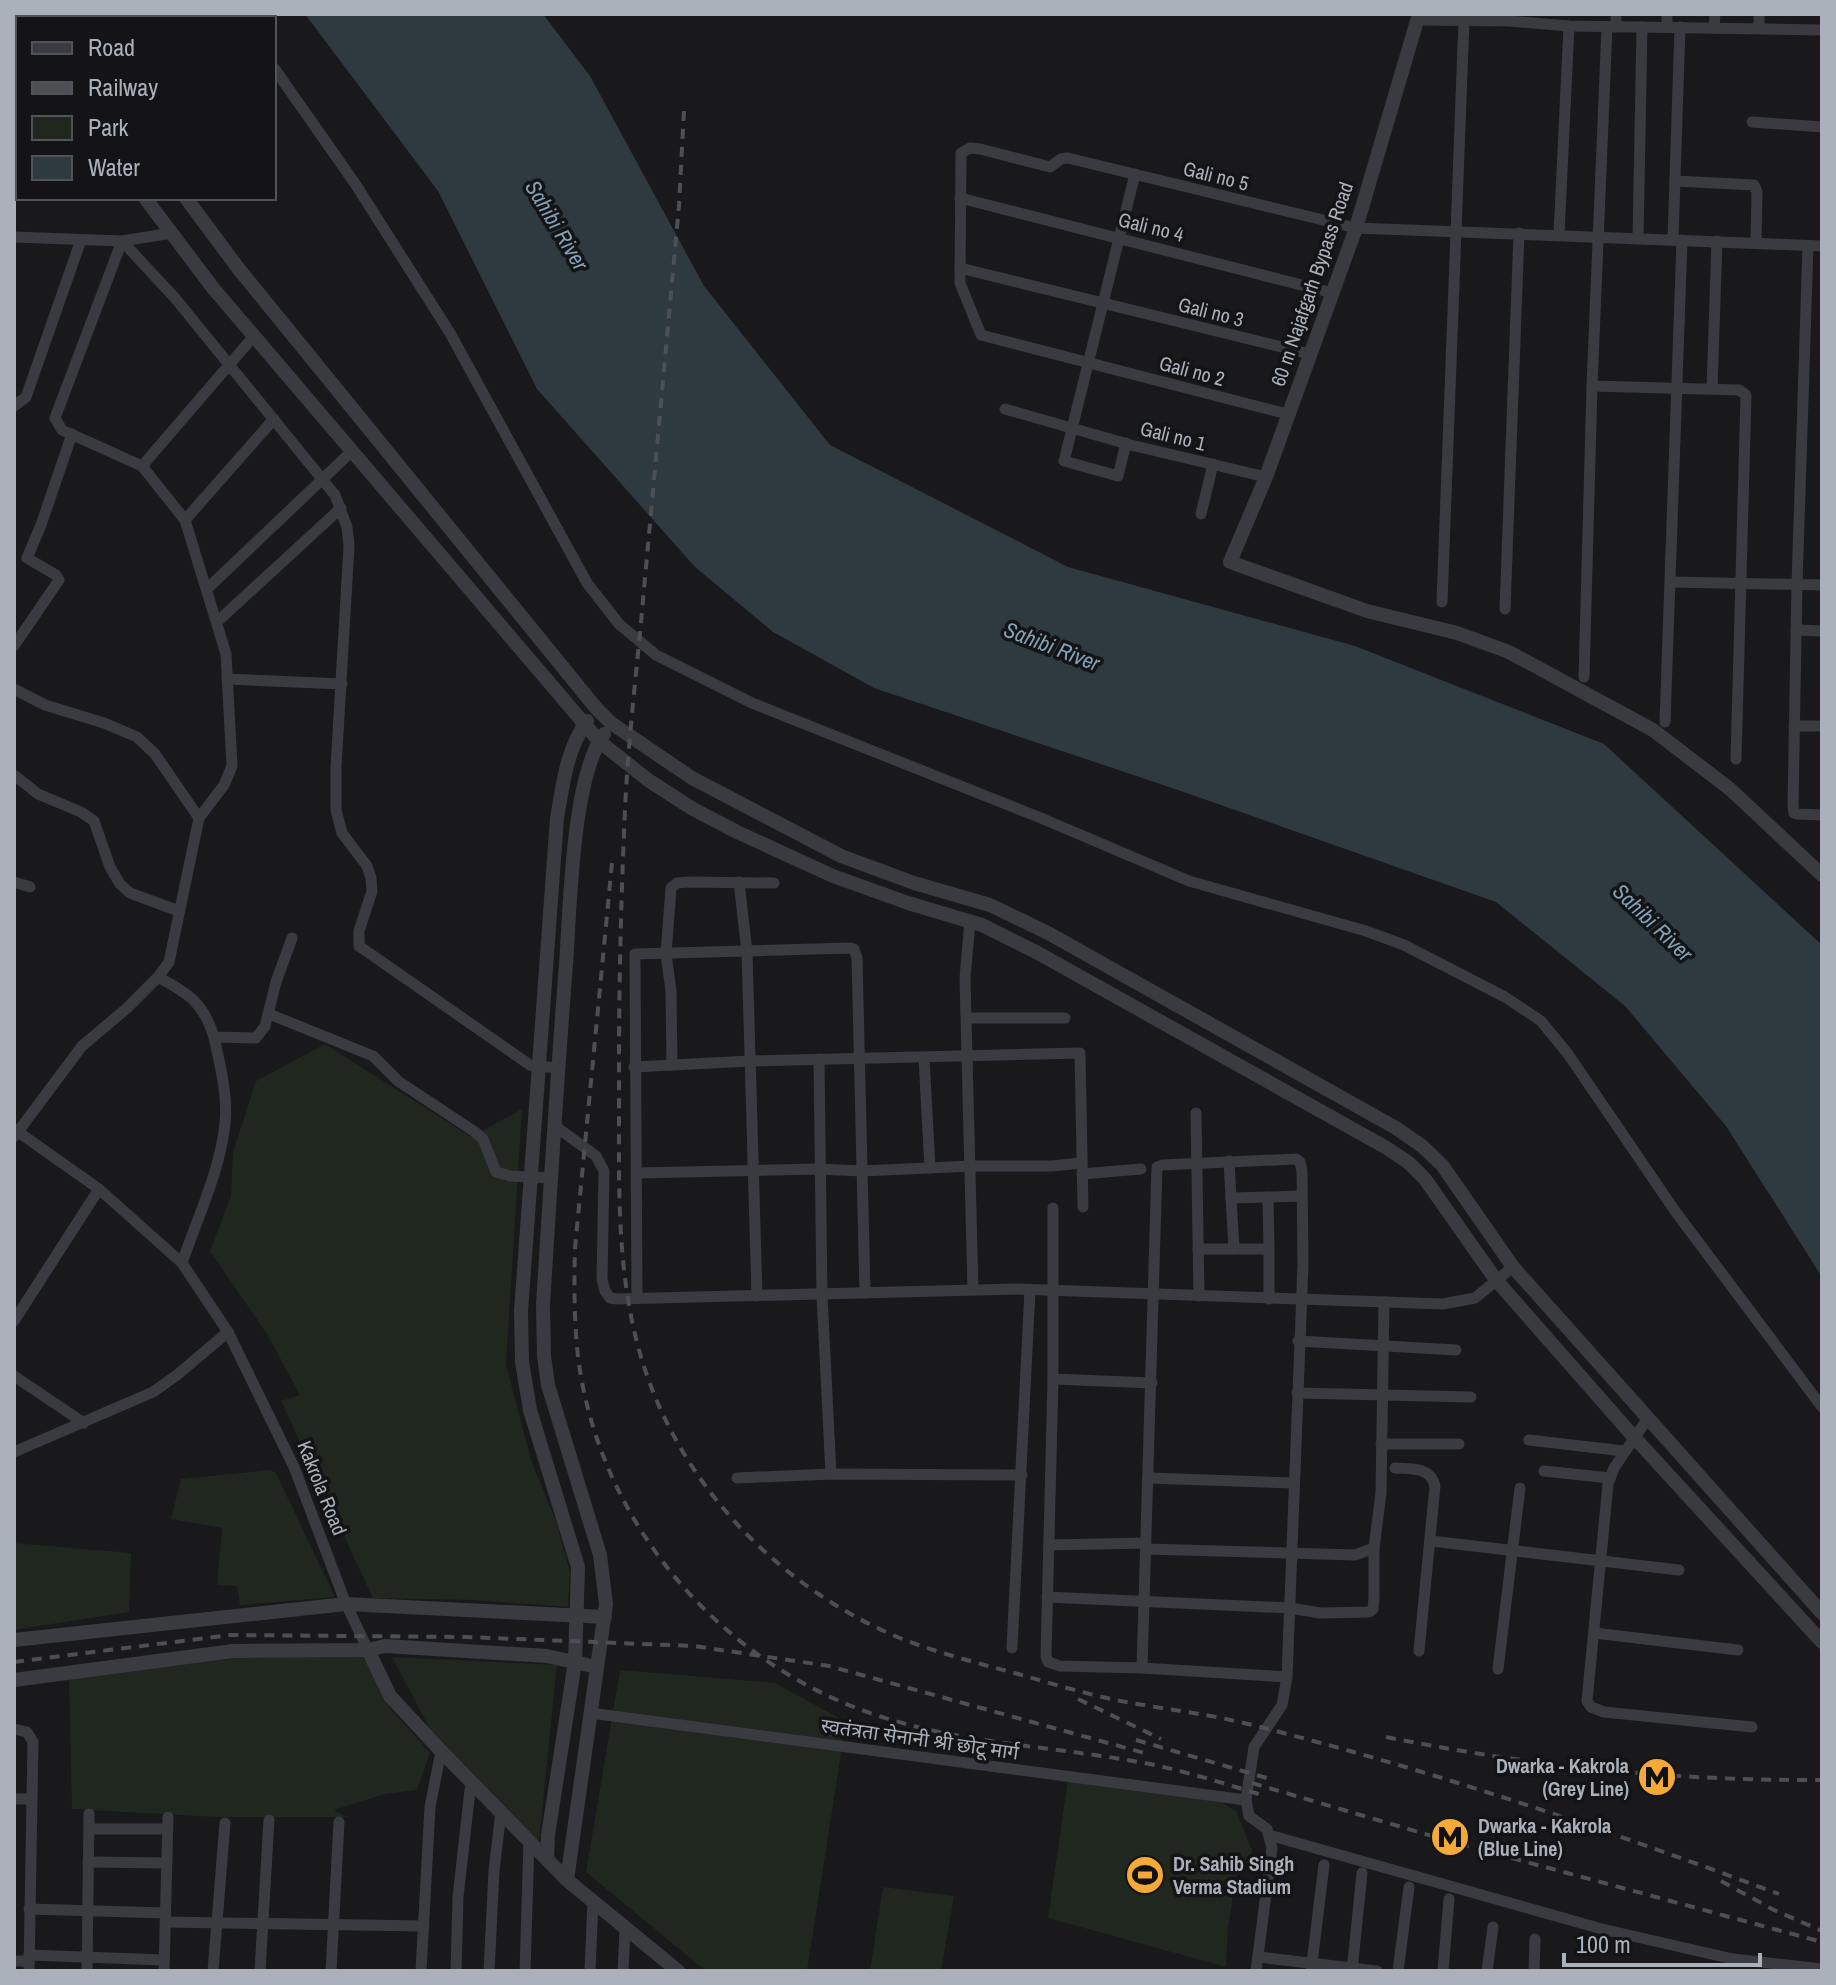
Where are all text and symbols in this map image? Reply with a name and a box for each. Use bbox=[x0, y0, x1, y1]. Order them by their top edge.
legend bbox=[16, 16, 276, 200]
text: Road bbox=[88, 31, 135, 63]
text: Railway bbox=[88, 71, 158, 103]
text: Park bbox=[88, 111, 129, 143]
text: Water bbox=[88, 151, 140, 183]
street label: Gali no 5 bbox=[1181, 154, 1252, 197]
water label: Sahibi River bbox=[518, 174, 596, 277]
street label: 60 m Najafgarh Bypass Road bbox=[1264, 178, 1359, 390]
street label: Gali no 4 bbox=[1116, 205, 1187, 248]
street label: Gali no 3 bbox=[1176, 290, 1247, 333]
street label: Gali no 2 bbox=[1156, 349, 1228, 392]
street label: Gali no 1 bbox=[1138, 414, 1209, 457]
water label: Sahibi River bbox=[1000, 614, 1105, 678]
water label: Sahibi River bbox=[1607, 876, 1700, 968]
street label: Kakrola Road bbox=[291, 1437, 354, 1539]
street label: स्वतंत्रता सेनानी श्री छोटू मार्ग bbox=[820, 1711, 1022, 1766]
place label: Dwarka - Kakrola (Grey Line) bbox=[1496, 1752, 1629, 1802]
metro station icon: Dwarka - Kakrola (Grey Line) bbox=[1636, 1756, 1678, 1798]
place label: Dwarka - Kakrola (Blue Line) bbox=[1478, 1812, 1611, 1862]
metro station icon: Dwarka - Kakrola (Blue Line) bbox=[1429, 1816, 1471, 1858]
place label: Dr. Sahib Singh Verma Stadium bbox=[1173, 1850, 1294, 1900]
sports icon: Dr. Sahib Singh Verma Stadium bbox=[1124, 1854, 1166, 1896]
scale bar bbox=[1564, 1917, 1760, 1967]
text: 100 m bbox=[1576, 1928, 1631, 1960]

